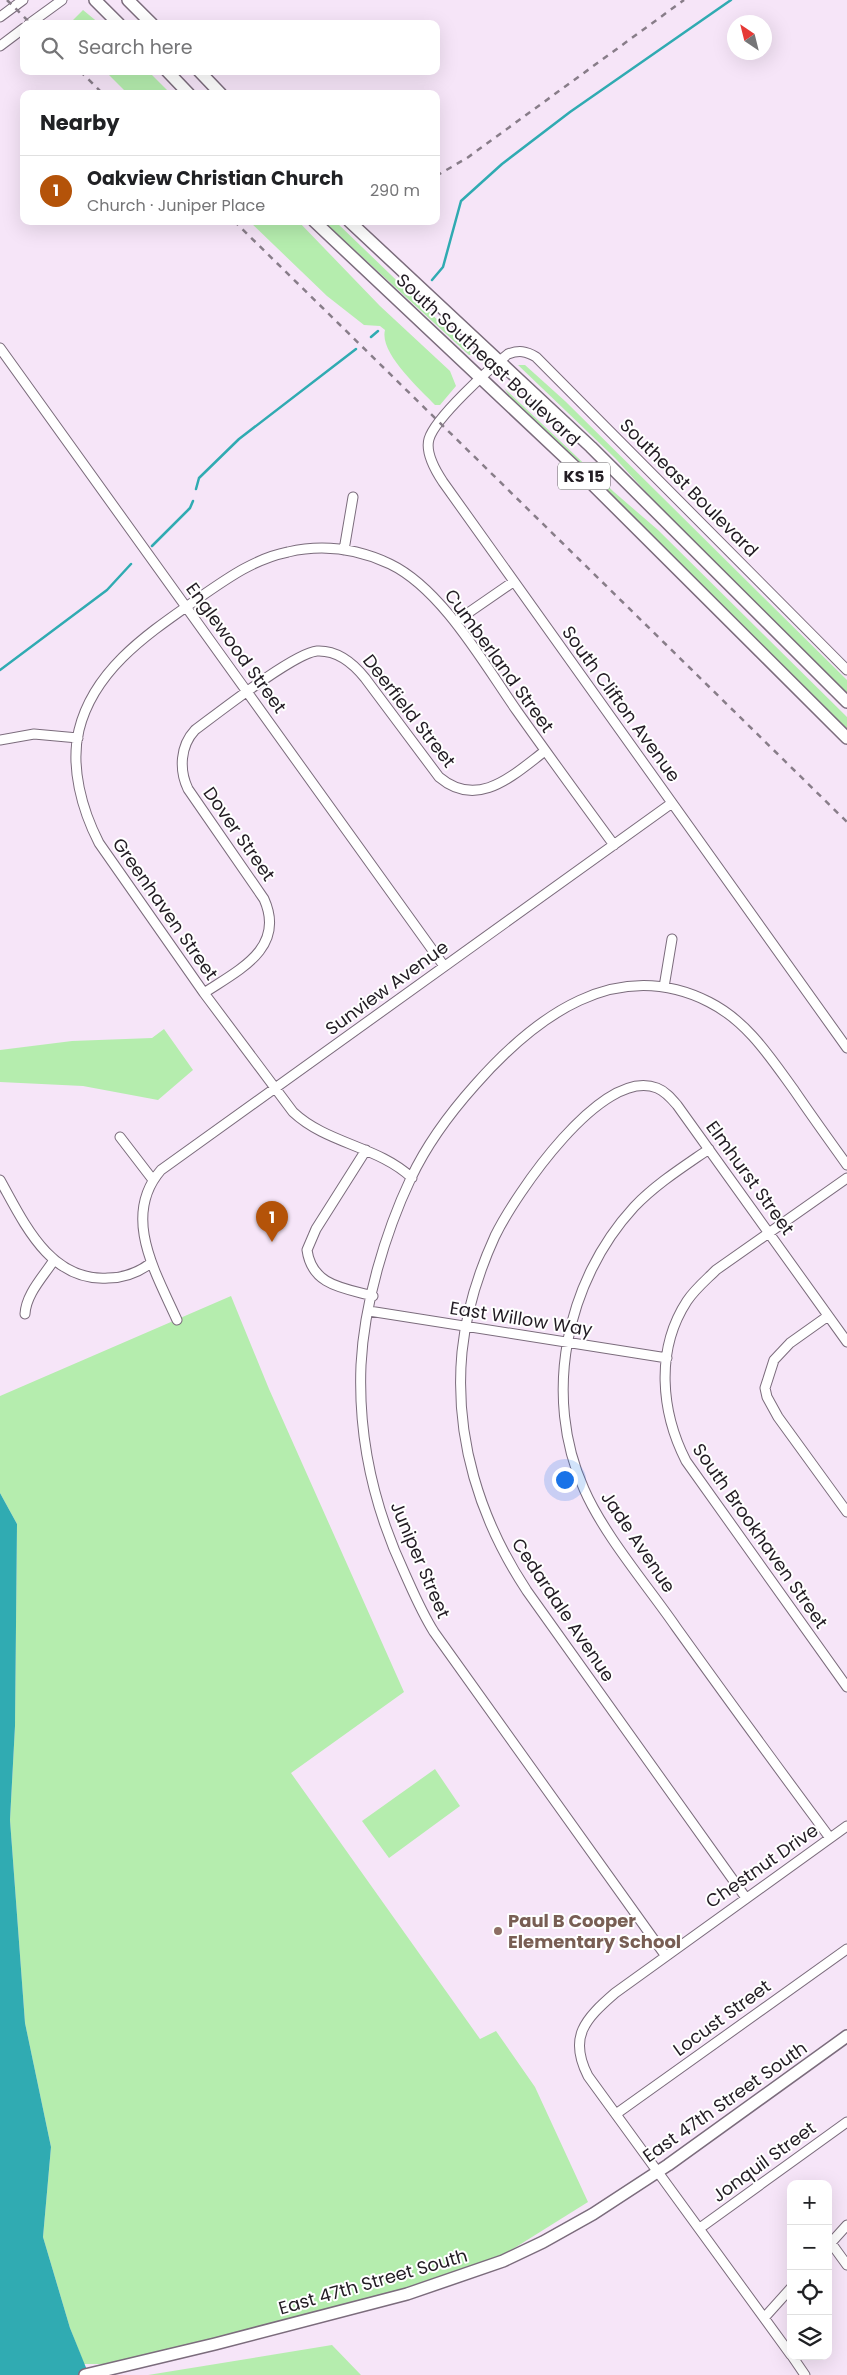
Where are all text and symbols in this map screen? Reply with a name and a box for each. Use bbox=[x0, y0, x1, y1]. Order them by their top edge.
north arrow bbox=[727, 15, 772, 60]
search box bbox=[20, 20, 440, 75]
icon: search bbox=[38, 34, 66, 62]
text: Search here bbox=[78, 34, 192, 61]
text: Nearby bbox=[40, 108, 120, 137]
text: Oakview Christian Church bbox=[87, 165, 343, 192]
text: 1 bbox=[53, 179, 59, 202]
text: 290 m bbox=[370, 179, 420, 202]
text: Church · Juniper Place bbox=[87, 194, 265, 217]
street label: South Southeast Boulevard bbox=[391, 268, 586, 452]
street label: Southeast Boulevard bbox=[615, 413, 764, 562]
road number: KS 15 bbox=[558, 462, 610, 490]
street label: Englewood Street bbox=[180, 577, 292, 718]
street label: Cumberland Street bbox=[439, 584, 560, 738]
street label: South Clifton Avenue bbox=[556, 621, 687, 787]
street label: Deerfield Street bbox=[357, 649, 462, 773]
street label: Dover Street bbox=[198, 782, 281, 886]
street label: Greenhaven Street bbox=[107, 833, 224, 985]
street label: Sunview Avenue bbox=[320, 934, 453, 1041]
street label: Elmhurst Street bbox=[700, 1116, 800, 1240]
pin: 1 bbox=[256, 1201, 288, 1242]
street label: East Willow Way bbox=[448, 1295, 594, 1342]
street label: South Brookhaven Street bbox=[687, 1438, 834, 1633]
your location bbox=[552, 1467, 578, 1493]
street label: Jade Avenue bbox=[595, 1486, 682, 1597]
street label: Juniper Street bbox=[385, 1498, 456, 1622]
street label: Cedardale Avenue bbox=[506, 1533, 621, 1687]
street label: Chestnut Drive bbox=[700, 1817, 823, 1914]
place label: Paul B Cooper Elementary School bbox=[508, 1908, 681, 1954]
marker: Paul B Cooper Elementary School bbox=[492, 1925, 504, 1937]
street label: Locust Street bbox=[668, 1974, 776, 2062]
street label: East 47th Street South bbox=[638, 2035, 812, 2168]
street label: Jonquil Street bbox=[707, 2115, 821, 2208]
map controls bbox=[787, 2180, 832, 2360]
button: + bbox=[787, 2180, 832, 2225]
button: − bbox=[787, 2225, 832, 2270]
street label: East 47th Street South bbox=[276, 2243, 470, 2320]
button: locate bbox=[787, 2270, 832, 2315]
button: layers bbox=[787, 2315, 832, 2360]

